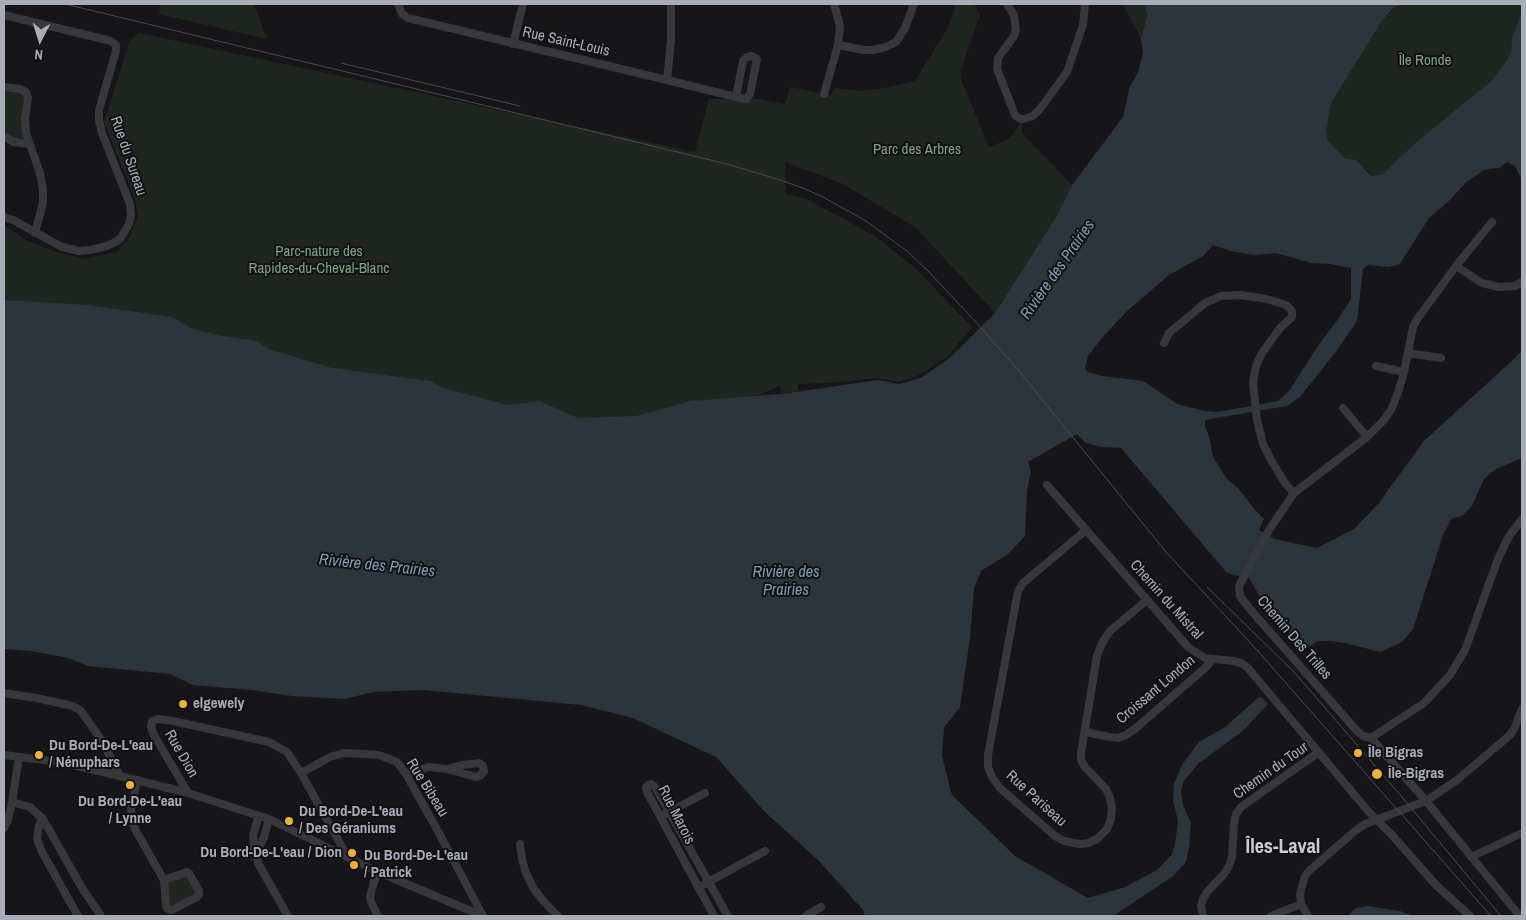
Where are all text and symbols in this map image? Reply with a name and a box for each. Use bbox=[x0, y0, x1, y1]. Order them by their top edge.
north arrow bbox=[15, 15, 65, 65]
street label: Rue Saint-Louis bbox=[521, 23, 611, 61]
text: N bbox=[34, 46, 44, 64]
park label: Île Ronde bbox=[1399, 52, 1451, 70]
street label: Rue du Sureau bbox=[106, 114, 150, 198]
park label: Parc des Arbres bbox=[873, 141, 961, 159]
water label: Rivière des Prairies bbox=[1017, 217, 1099, 323]
park label: Parc-nature des Rapides-du-Cheval-Blanc bbox=[249, 243, 389, 278]
water label: Rivière des Prairies bbox=[318, 550, 436, 582]
street label: Chemin du Mistral bbox=[1126, 557, 1206, 643]
water label: Rivière des Prairies bbox=[752, 563, 820, 601]
street label: Chemin Des Trilles bbox=[1253, 593, 1335, 683]
street label: Croissant London bbox=[1113, 652, 1199, 728]
place label: elgewely bbox=[193, 695, 244, 713]
marker: elgewely bbox=[177, 698, 189, 710]
street label: Rue Dion bbox=[160, 727, 202, 781]
place label: Du Bord-De-L'eau / Nénuphars bbox=[49, 737, 153, 772]
street label: Chemin du Tour bbox=[1230, 739, 1312, 803]
place label: Île Bigras bbox=[1368, 744, 1423, 762]
marker: Île Bigras bbox=[1352, 747, 1364, 759]
marker: Du Bord-De-L'eau / Nénuphars bbox=[33, 749, 45, 761]
street label: Rue Bibeau bbox=[402, 756, 452, 820]
place label: Île-Bigras bbox=[1388, 765, 1444, 783]
street label: Rue Pariseau bbox=[1002, 767, 1070, 831]
marker: Île-Bigras bbox=[1370, 767, 1384, 781]
marker: Du Bord-De-L'eau / Lynne bbox=[124, 779, 136, 791]
street label: Rue Marois bbox=[654, 783, 698, 847]
place label: Du Bord-De-L'eau / Lynne bbox=[78, 793, 182, 828]
place label: Du Bord-De-L'eau / Des Géraniums bbox=[299, 803, 403, 838]
marker: Du Bord-De-L'eau / Des Géraniums bbox=[283, 815, 295, 827]
district label: Îles-Laval bbox=[1246, 836, 1320, 860]
place label: Du Bord-De-L'eau / Dion bbox=[200, 844, 342, 862]
marker: Du Bord-De-L'eau / Dion bbox=[346, 847, 358, 859]
place label: Du Bord-De-L'eau / Patrick bbox=[364, 847, 468, 882]
marker: Du Bord-De-L'eau / Patrick bbox=[348, 859, 360, 871]

